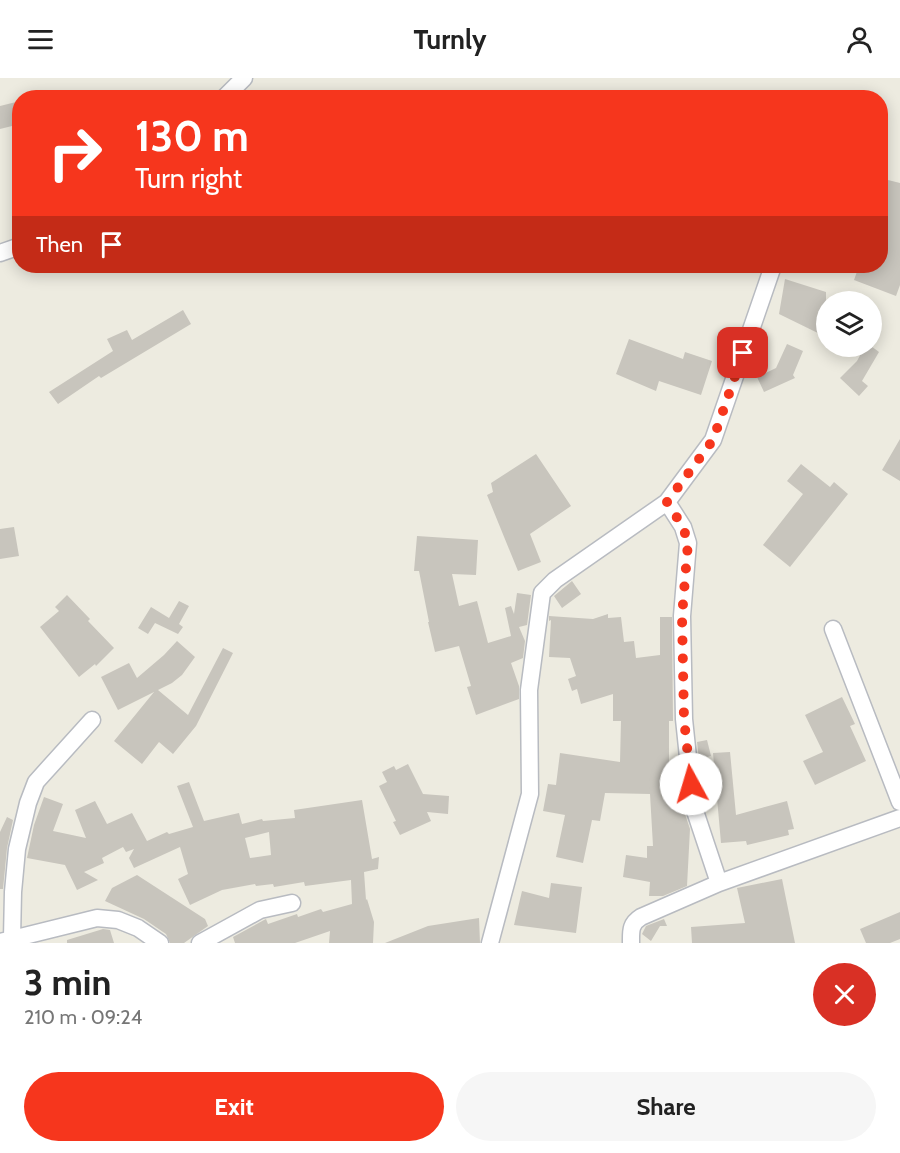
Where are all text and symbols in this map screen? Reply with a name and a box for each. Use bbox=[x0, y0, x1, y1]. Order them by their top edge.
icon: menu bbox=[24, 23, 57, 56]
text: Turnly bbox=[414, 23, 486, 56]
icon: person bbox=[843, 23, 876, 56]
text: 130 m bbox=[135, 110, 249, 162]
icon: right bbox=[36, 114, 114, 192]
text: Turn right bbox=[135, 162, 242, 195]
icon: arrive bbox=[95, 228, 128, 261]
text: Then bbox=[36, 231, 83, 258]
map controls bbox=[816, 291, 882, 357]
button: layers bbox=[816, 291, 882, 357]
pin bbox=[717, 327, 768, 378]
icon: arrive bbox=[726, 336, 759, 369]
position arrow bbox=[659, 752, 723, 816]
text: 3 min bbox=[24, 960, 111, 1004]
button: close bbox=[813, 963, 876, 1026]
text: 210 m · 09:24 bbox=[24, 1005, 142, 1029]
button: Exit bbox=[24, 1072, 444, 1141]
button: Share bbox=[456, 1072, 876, 1141]

